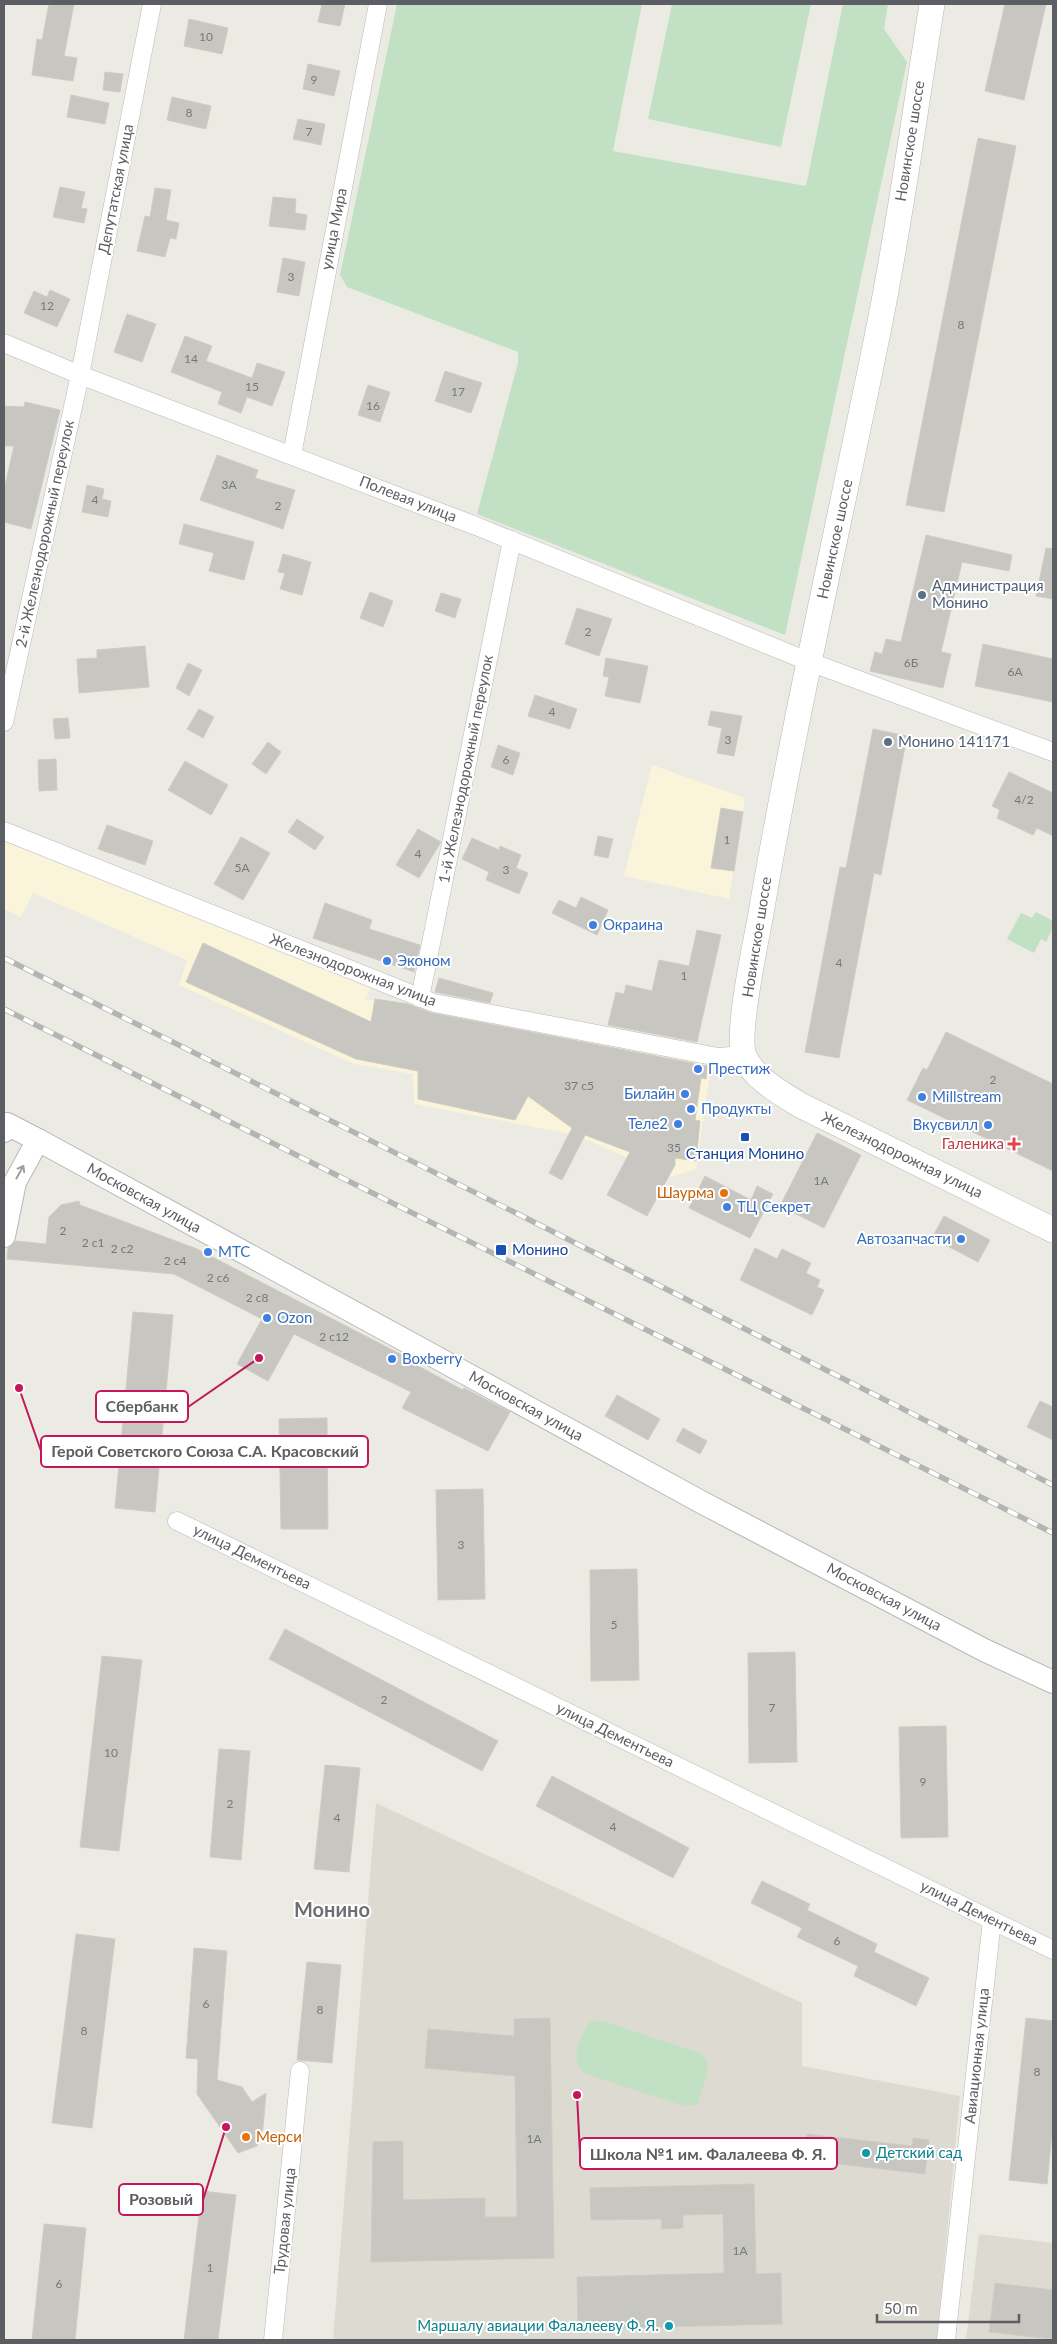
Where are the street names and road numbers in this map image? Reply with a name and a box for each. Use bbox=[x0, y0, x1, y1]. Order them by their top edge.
street label: Новинское шоссе bbox=[891, 79, 927, 202]
street label: Депутатская улица bbox=[94, 122, 136, 255]
street label: улица Мира bbox=[316, 186, 350, 271]
street label: 2-й Железнодорожный переулок bbox=[11, 418, 77, 649]
street label: Полевая улица bbox=[357, 471, 460, 525]
street label: Новинское шоссе bbox=[813, 477, 856, 600]
street label: 1-й Железнодорожный переулок bbox=[434, 653, 496, 884]
street label: Новинское шоссе bbox=[738, 875, 774, 998]
street label: Железнодорожная улица bbox=[267, 929, 439, 1009]
street label: Железнодорожная улица bbox=[819, 1107, 986, 1201]
street label: Московская улица bbox=[84, 1158, 205, 1236]
street label: Московская улица bbox=[466, 1366, 587, 1444]
street label: улица Дементьева bbox=[191, 1520, 314, 1592]
street label: Московская улица bbox=[824, 1558, 945, 1634]
street label: улица Дементьева bbox=[554, 1698, 677, 1770]
street label: улица Дементьева bbox=[918, 1876, 1041, 1948]
street label: Авиационная улица bbox=[960, 1987, 992, 2125]
street label: Трудовая улица bbox=[269, 2167, 299, 2275]

